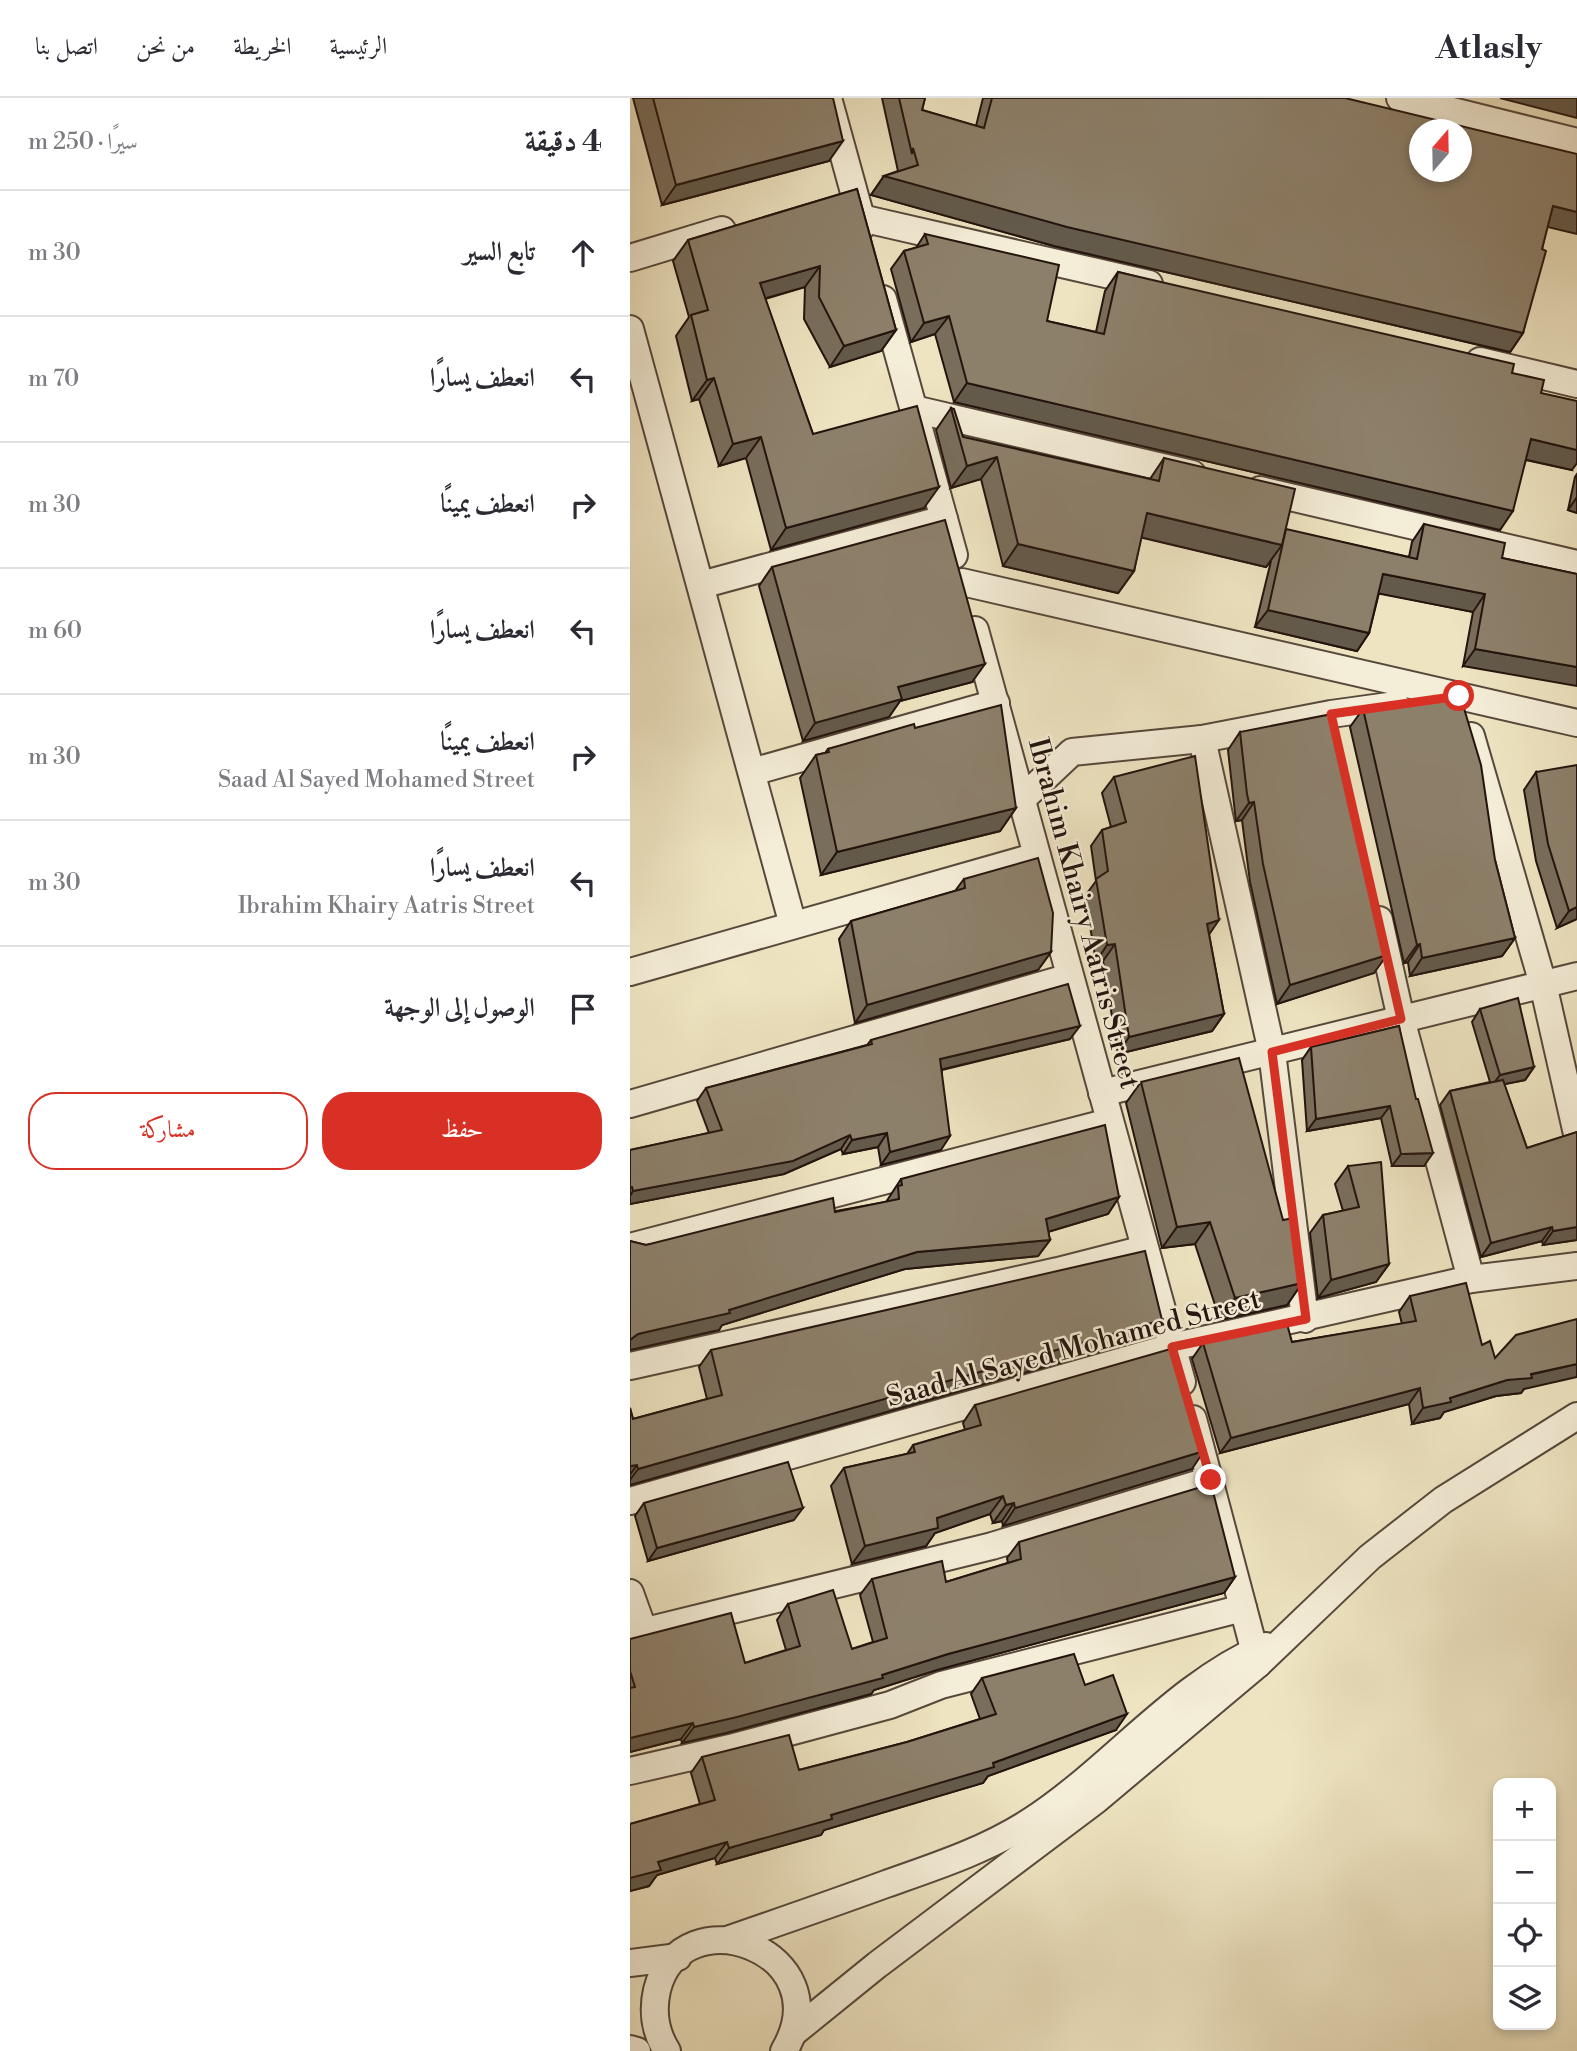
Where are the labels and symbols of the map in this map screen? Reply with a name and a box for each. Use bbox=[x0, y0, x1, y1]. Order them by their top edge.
north arrow bbox=[1409, 119, 1472, 182]
route start bbox=[1443, 680, 1474, 711]
street label: Ibrahim Khairy Aatris Street bbox=[1020, 734, 1147, 1093]
street label: Saad Al Sayed Mohamed Street bbox=[882, 1282, 1264, 1415]
route end bbox=[1195, 1464, 1226, 1495]

